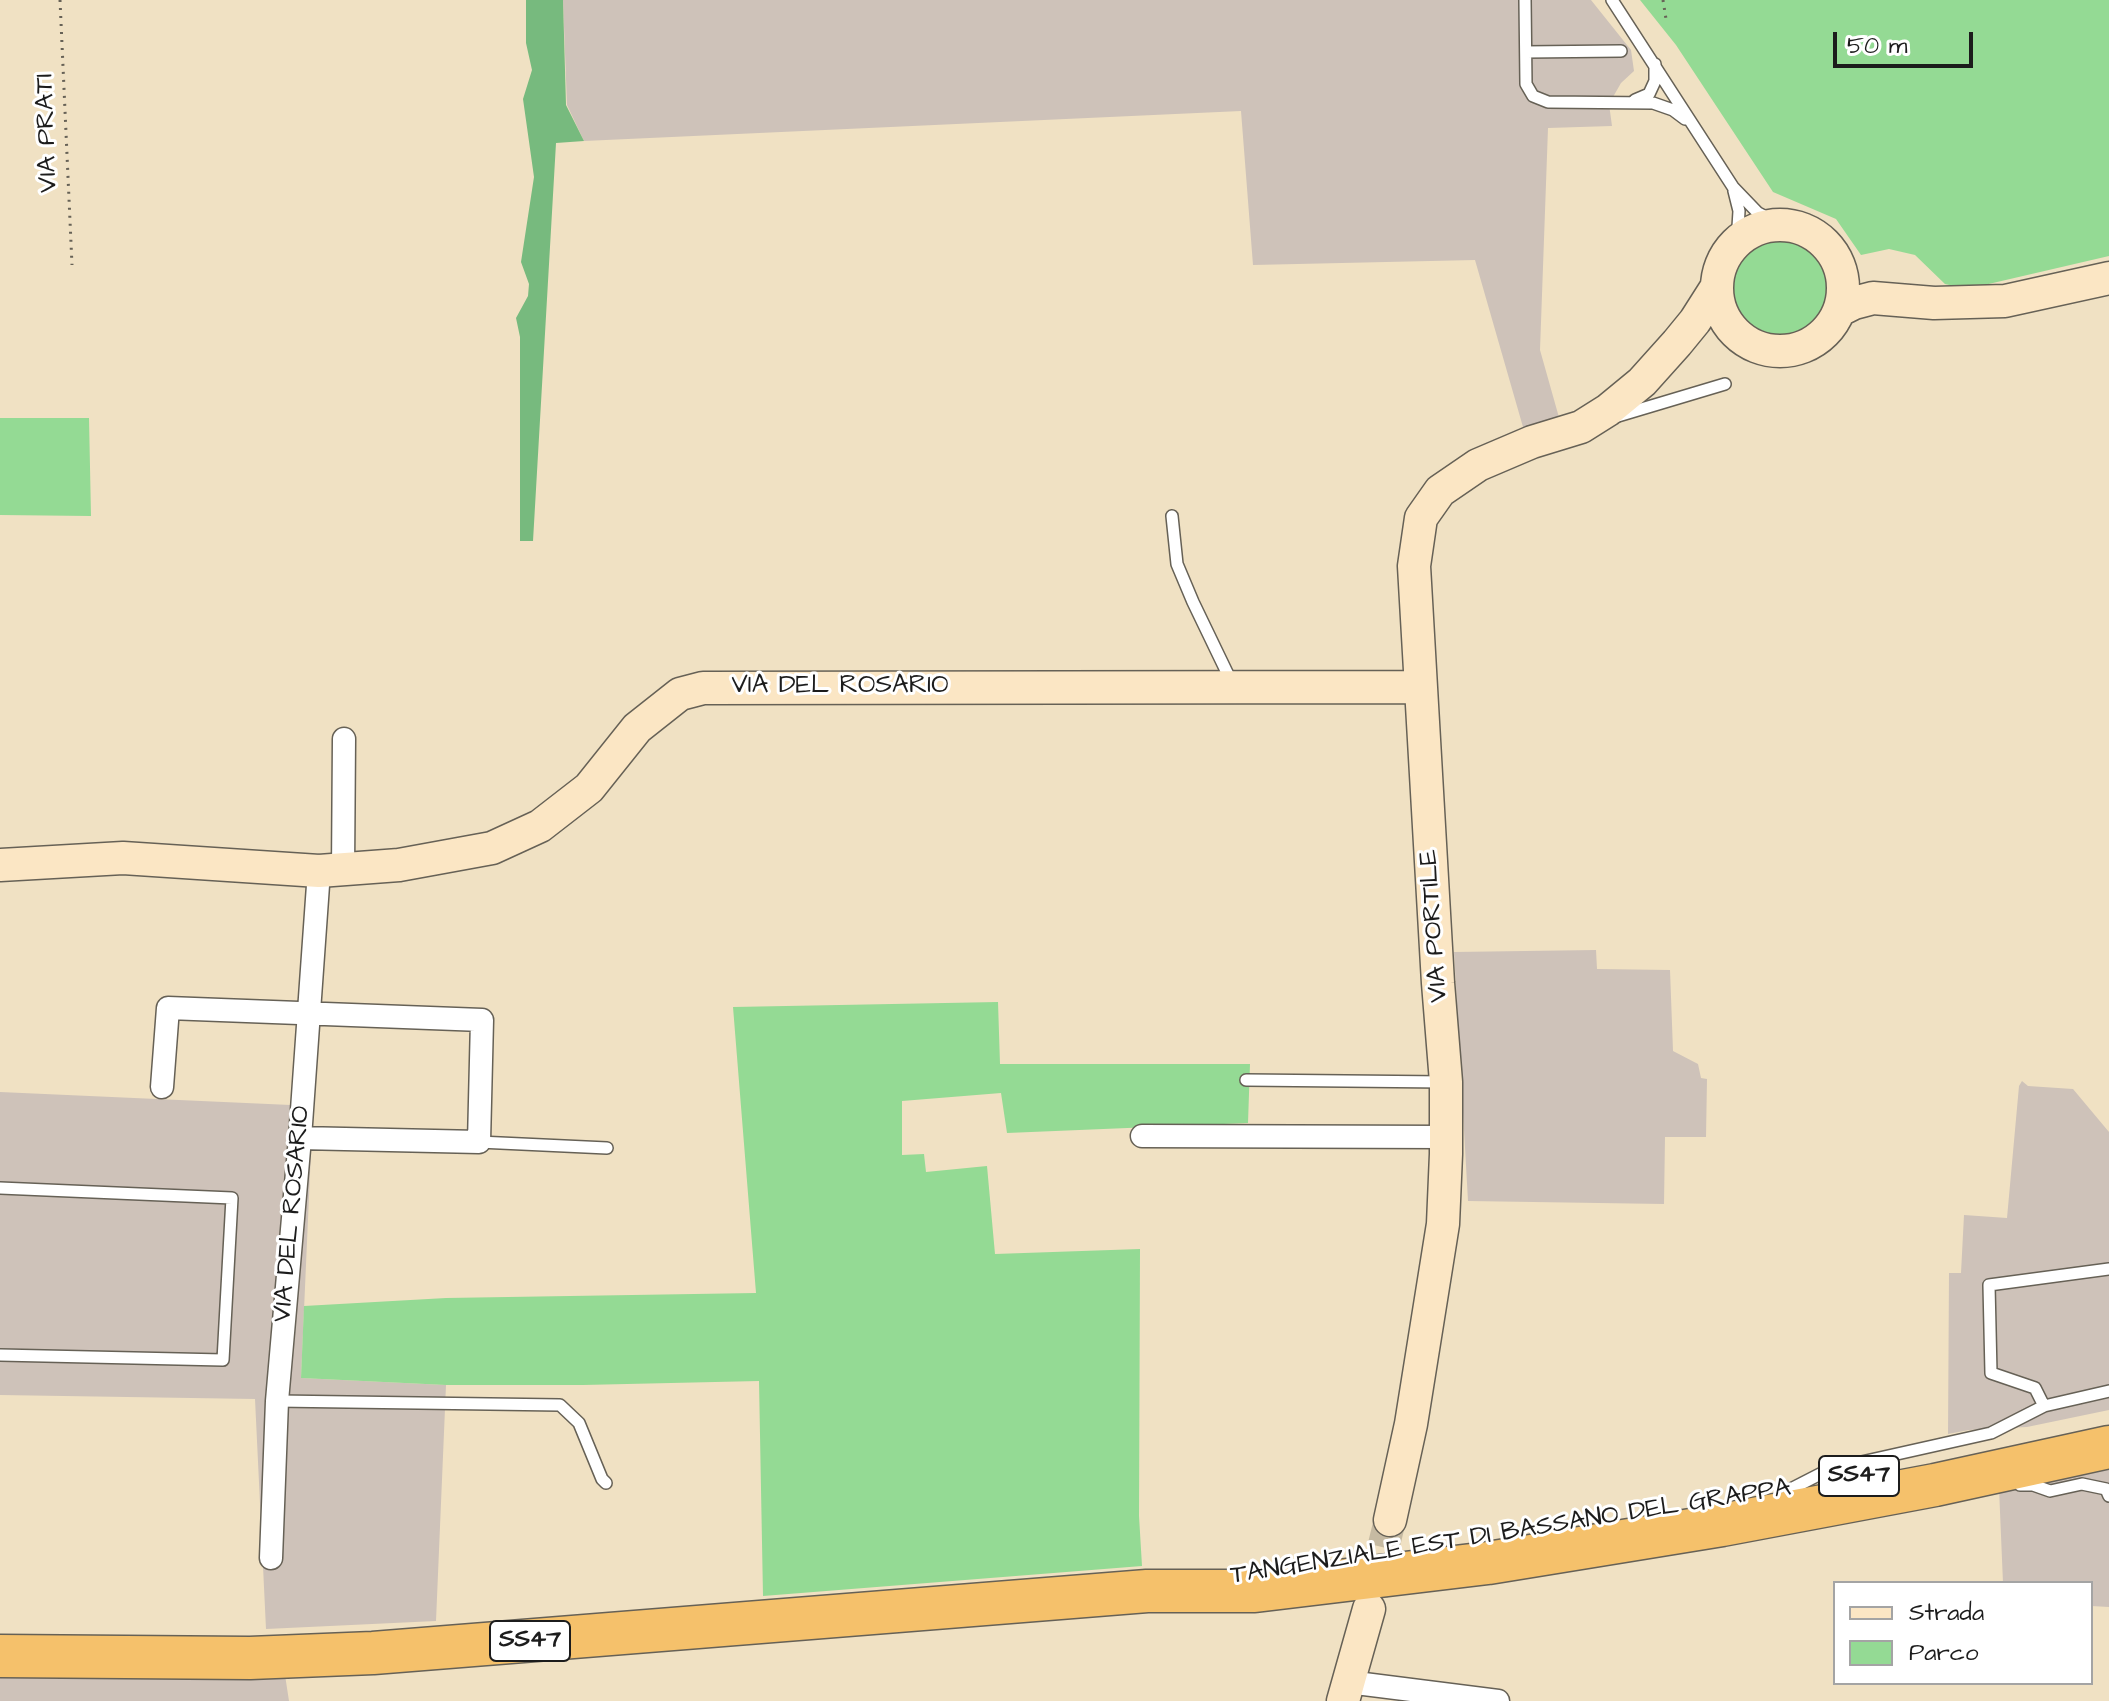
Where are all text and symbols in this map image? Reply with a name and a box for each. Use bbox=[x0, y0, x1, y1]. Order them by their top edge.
scale bar bbox=[1837, 16, 1977, 66]
text: 50 m bbox=[1847, 29, 1907, 63]
street label: VIA PRATI bbox=[30, 73, 66, 193]
street label: VIA DEL ROSARIO bbox=[731, 671, 949, 703]
street label: VIA PORTILE bbox=[1414, 848, 1456, 1004]
street label: VIA DEL ROSARIO bbox=[268, 1104, 318, 1324]
road number: SS47 bbox=[1819, 1456, 1899, 1496]
street label: TANGENZIALE EST DI BASSANO DEL GRAPPA bbox=[1229, 1473, 1793, 1593]
legend bbox=[1833, 1581, 2093, 1685]
text: Strada bbox=[1909, 1596, 1984, 1630]
road number: SS47 bbox=[490, 1621, 570, 1661]
text: Parco bbox=[1909, 1636, 1978, 1670]

